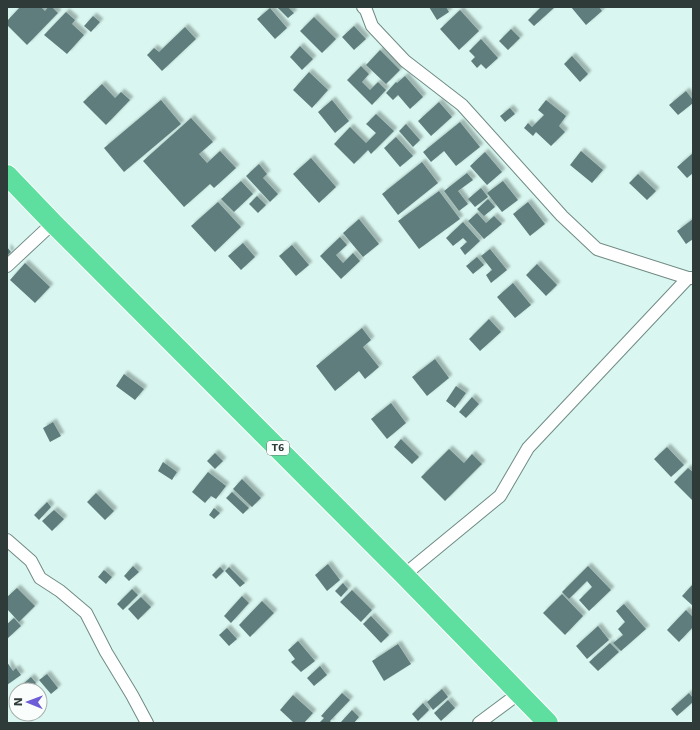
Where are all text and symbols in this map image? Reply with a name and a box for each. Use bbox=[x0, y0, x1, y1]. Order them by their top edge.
road number: T6 bbox=[267, 441, 289, 455]
north arrow bbox=[8, 682, 48, 722]
text: N bbox=[12, 697, 25, 707]

